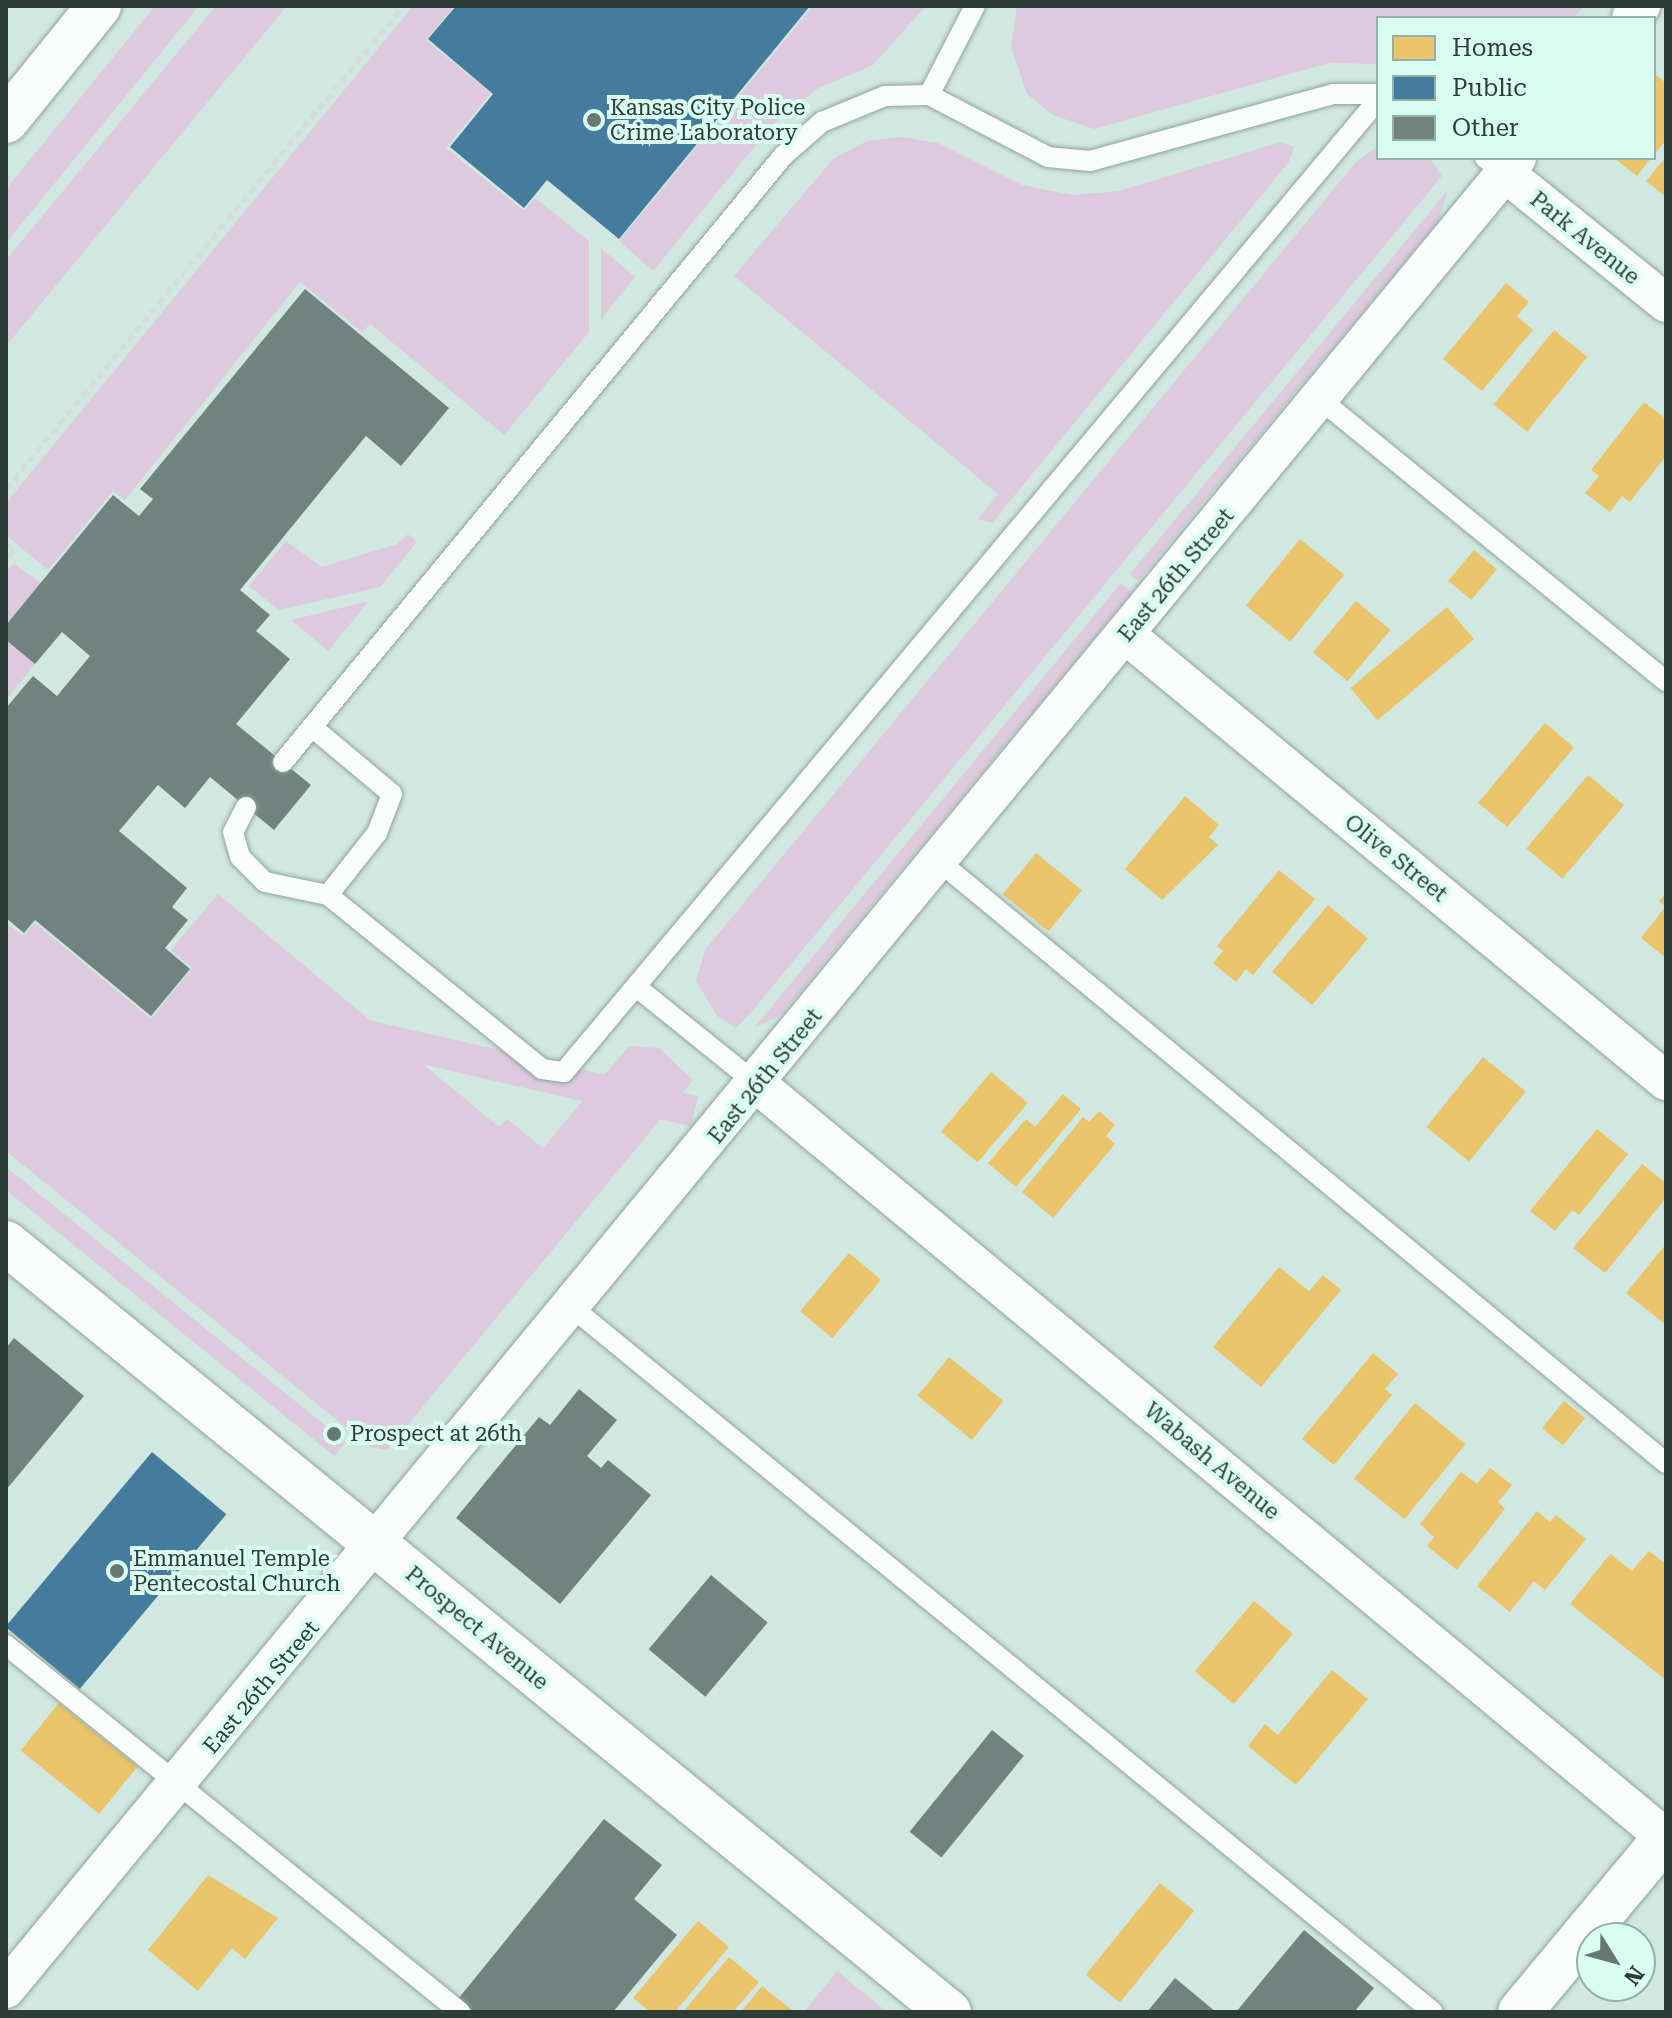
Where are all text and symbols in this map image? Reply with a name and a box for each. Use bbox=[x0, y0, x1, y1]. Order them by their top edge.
legend bbox=[1376, 16, 1656, 160]
text: Homes bbox=[1452, 34, 1533, 62]
text: Public bbox=[1452, 74, 1527, 102]
place label: Kansas City Police Crime Laboratory bbox=[610, 94, 805, 146]
marker: Kansas City Police Crime Laboratory bbox=[585, 111, 603, 129]
text: Other bbox=[1452, 114, 1519, 142]
street label: Park Avenue bbox=[1525, 186, 1645, 290]
street label: East 26th Street bbox=[1113, 503, 1239, 647]
street label: Olive Street bbox=[1339, 809, 1453, 907]
street label: East 26th Street bbox=[702, 1003, 828, 1149]
street label: Wabash Avenue bbox=[1139, 1397, 1285, 1525]
place label: Prospect at 26th bbox=[350, 1421, 522, 1447]
marker: Prospect at 26th bbox=[325, 1425, 343, 1443]
place label: Emmanuel Temple Pentecostal Church bbox=[133, 1545, 341, 1596]
street label: Prospect Avenue bbox=[400, 1561, 554, 1695]
marker: Emmanuel Temple Pentecostal Church bbox=[108, 1562, 126, 1580]
street label: East 26th Street bbox=[198, 1615, 324, 1759]
north arrow bbox=[1576, 1922, 1656, 2002]
text: N bbox=[1619, 1961, 1649, 1990]

